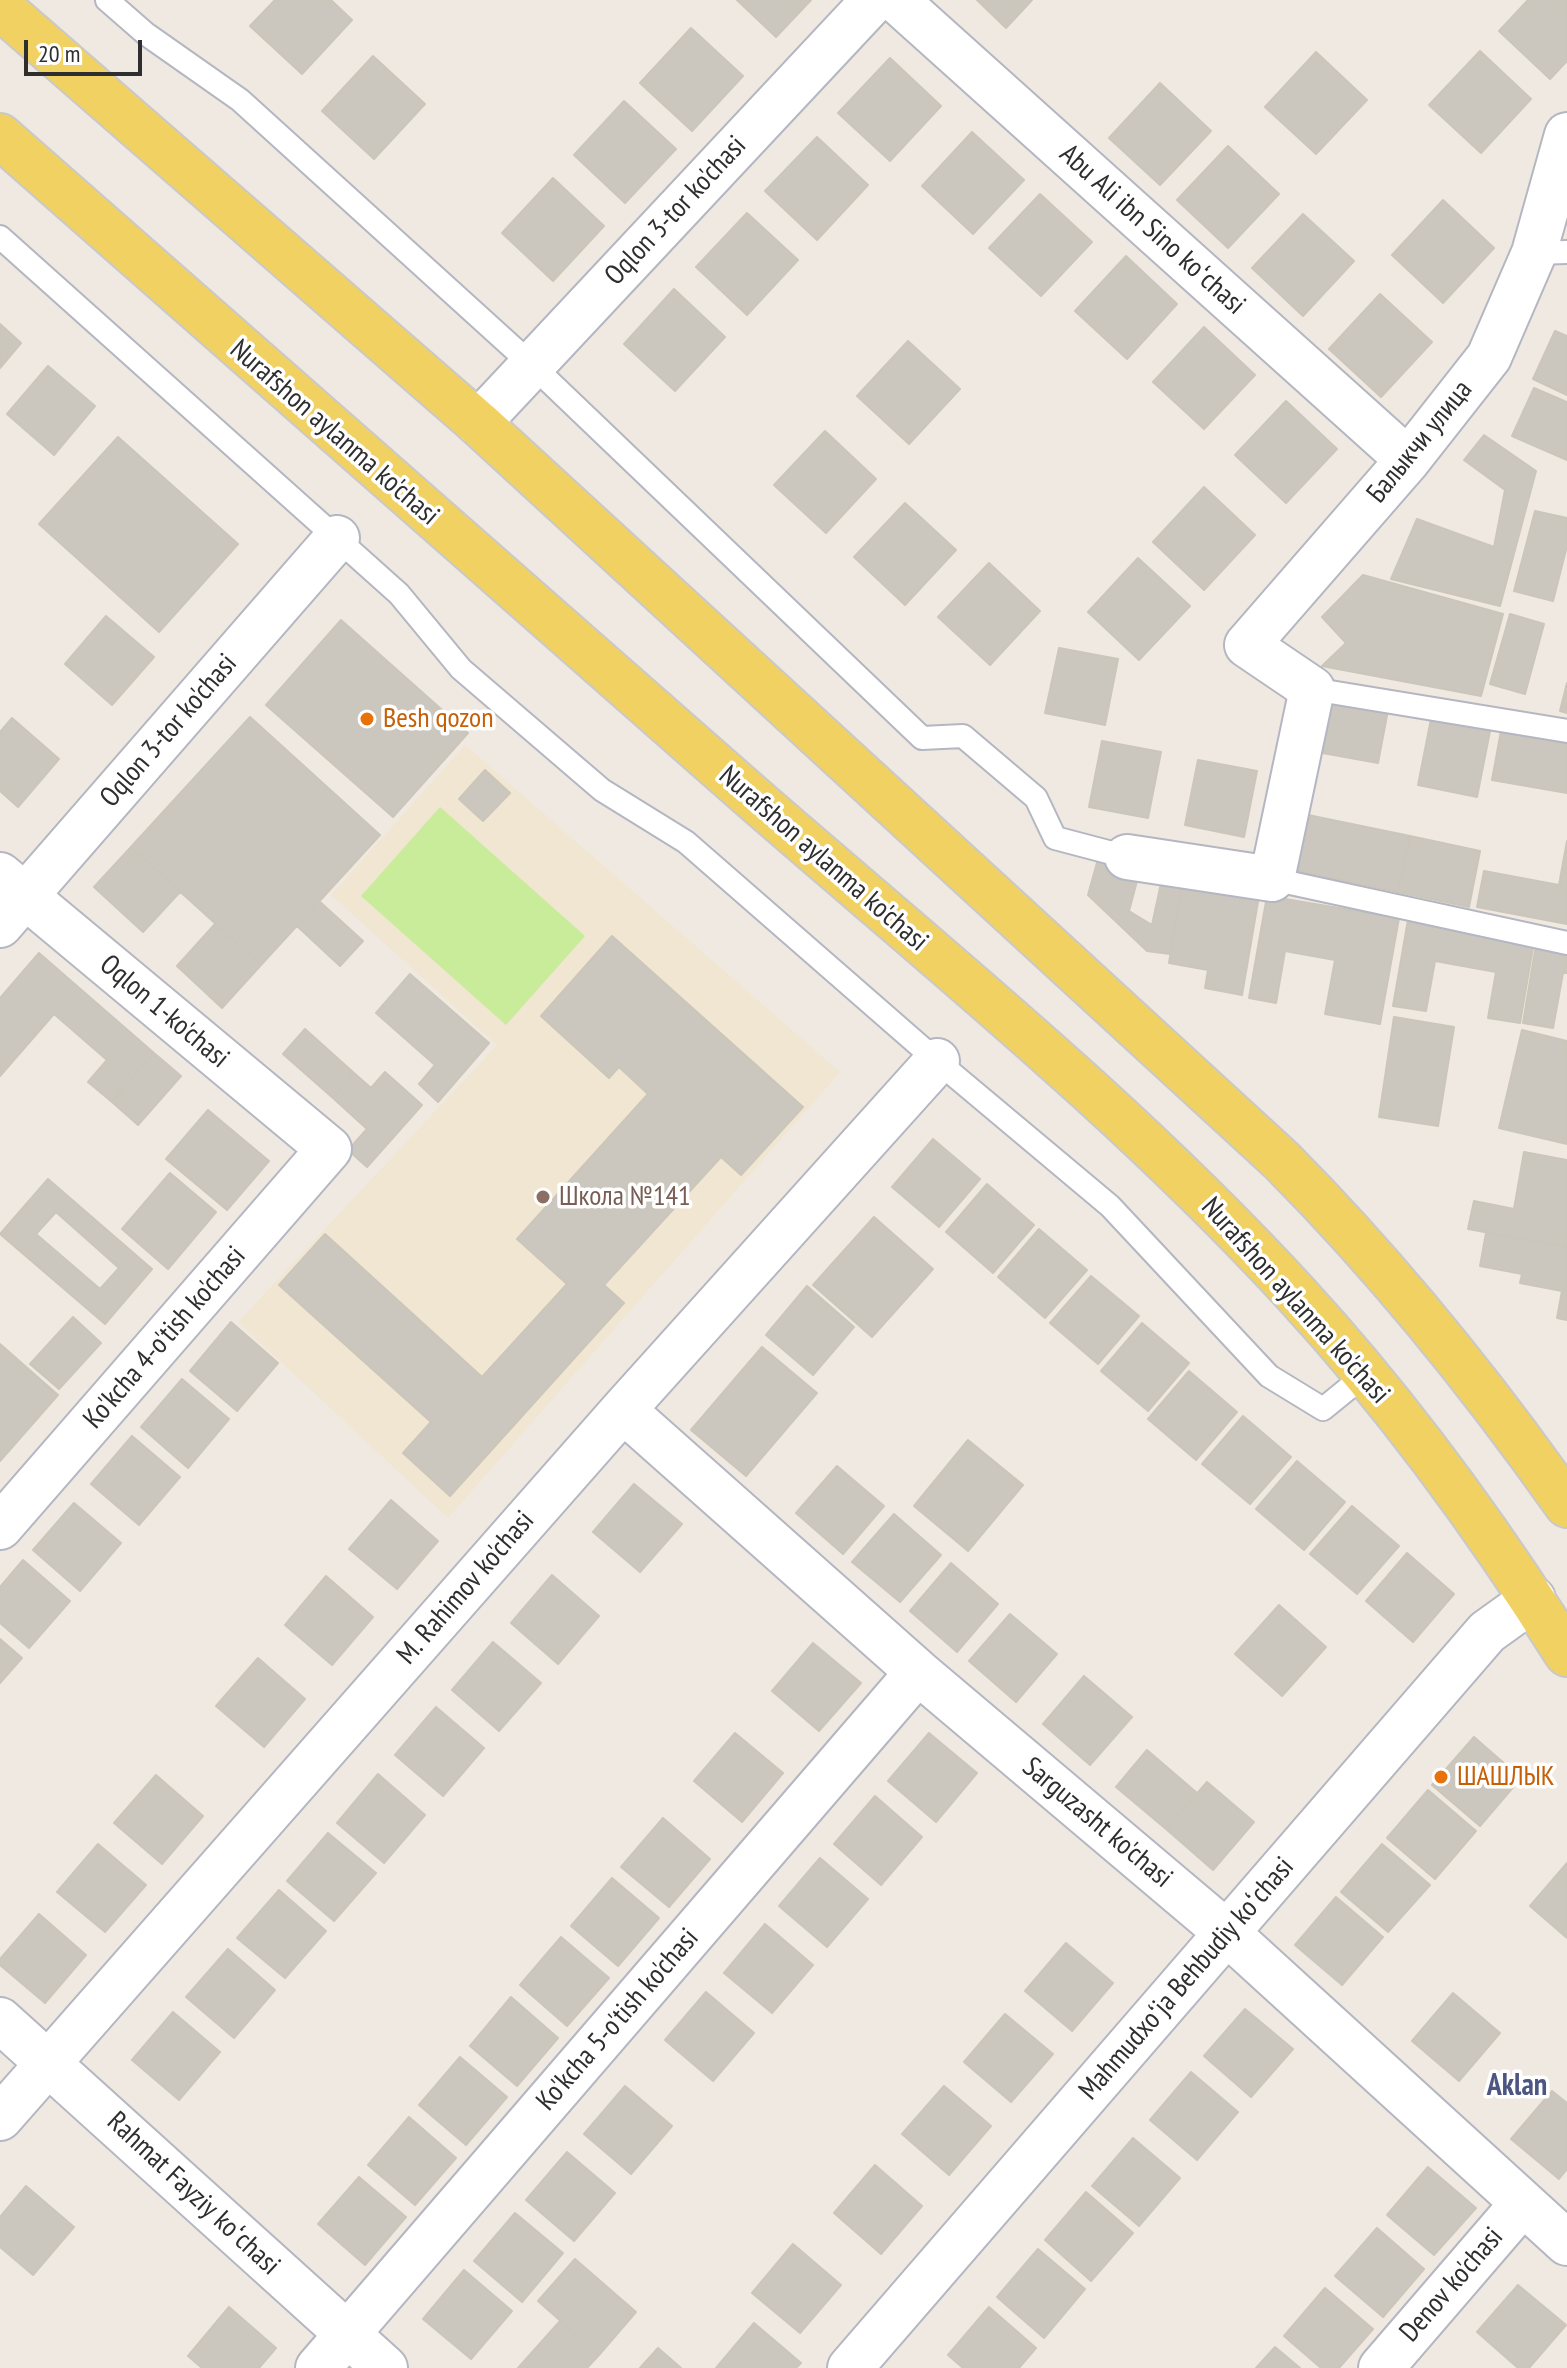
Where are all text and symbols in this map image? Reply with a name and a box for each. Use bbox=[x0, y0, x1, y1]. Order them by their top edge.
scale bar bbox=[28, 24, 146, 74]
text: 20 m bbox=[38, 38, 80, 69]
street label: Oqlon 3-tor ko'chasi bbox=[598, 130, 754, 292]
street label: Abu Ali ibn Sino koʻchasi bbox=[1052, 138, 1252, 322]
street label: Nurafshon aylanma ko'chasi bbox=[223, 333, 445, 533]
street label: Балыкчи улица bbox=[1360, 374, 1480, 510]
street label: Oqlon 3-tor ko'chasi bbox=[94, 648, 244, 814]
place label: Besh qozon bbox=[383, 702, 493, 736]
marker: Besh qozon bbox=[358, 710, 376, 728]
street label: Nurafshon aylanma ko'chasi bbox=[712, 759, 934, 959]
street label: Oqlon 1-ko'chasi bbox=[93, 948, 235, 1076]
place label: Школа №141 bbox=[559, 1180, 691, 1214]
marker: Школа №141 bbox=[534, 1188, 552, 1206]
street label: Nurafshon aylanma ko'chasi bbox=[1194, 1191, 1396, 1411]
street label: Ko'kcha 4-o'tish ko'chasi bbox=[77, 1240, 253, 1436]
street label: M. Rahimov ko'chasi bbox=[390, 1505, 542, 1671]
street label: Sarguzasht ko'chasi bbox=[1015, 1751, 1179, 1895]
place label: ШАШЛЫК bbox=[1457, 1760, 1555, 1794]
marker: ШАШЛЫК bbox=[1432, 1768, 1450, 1786]
street label: Mahmudxoʻja Behbudiy koʻchasi bbox=[1073, 1851, 1301, 2107]
street label: Ko'kcha 5-o'tish ko'chasi bbox=[530, 1922, 706, 2118]
district label: Aklan bbox=[1487, 2068, 1547, 2104]
street label: Rahmat Fayziy koʻchasi bbox=[100, 2105, 286, 2283]
street label: Denov ko'chasi bbox=[1393, 2221, 1511, 2349]

